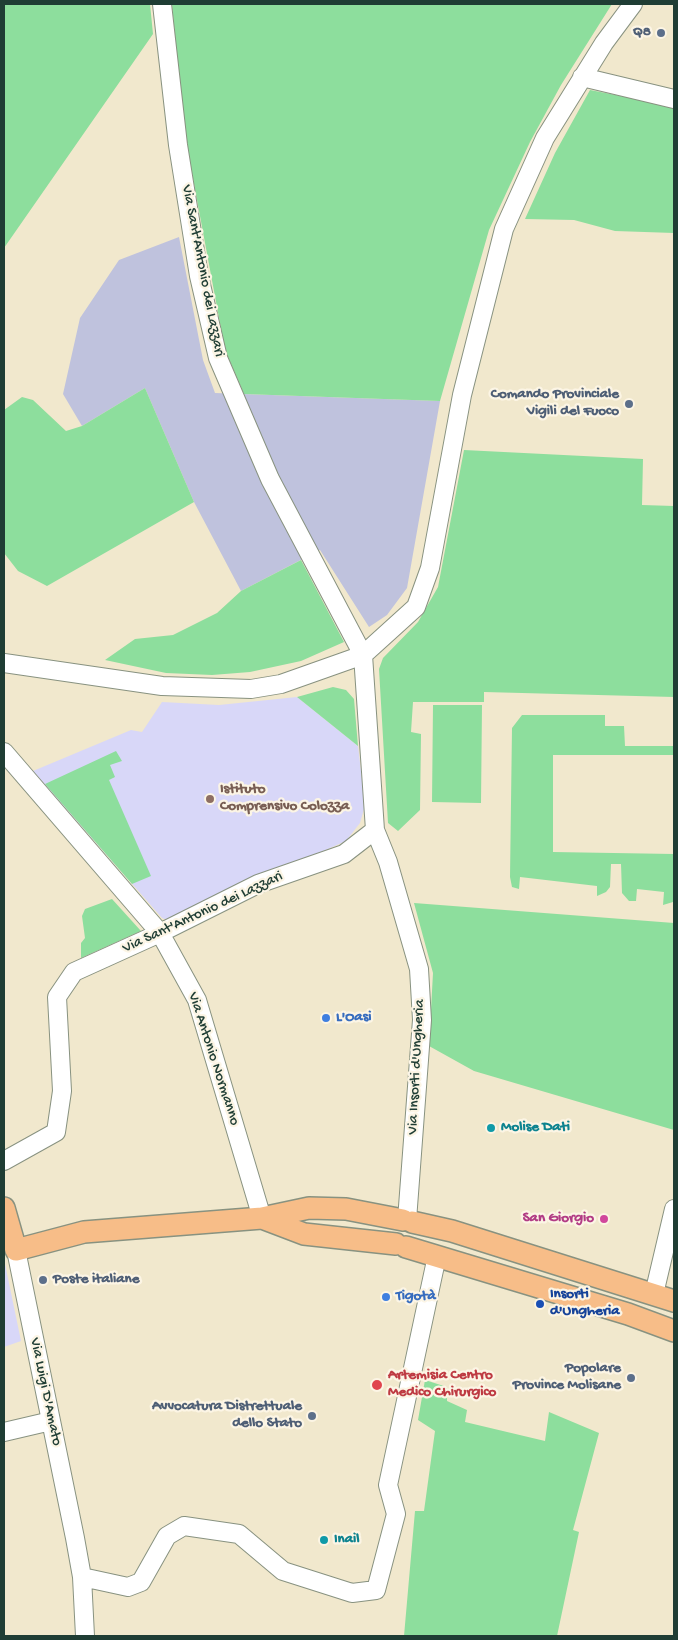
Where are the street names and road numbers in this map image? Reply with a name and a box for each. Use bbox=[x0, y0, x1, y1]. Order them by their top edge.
street label: Via Sant'Antonio dei Lazzari bbox=[176, 184, 228, 358]
street label: Via Sant'Antonio dei Lazzari bbox=[120, 868, 286, 958]
street label: Via Antonio Normanno bbox=[183, 990, 243, 1128]
street label: Via Insorti d'Ungheria bbox=[404, 999, 430, 1135]
street label: Via Luigi D'Amato bbox=[25, 1336, 65, 1448]

